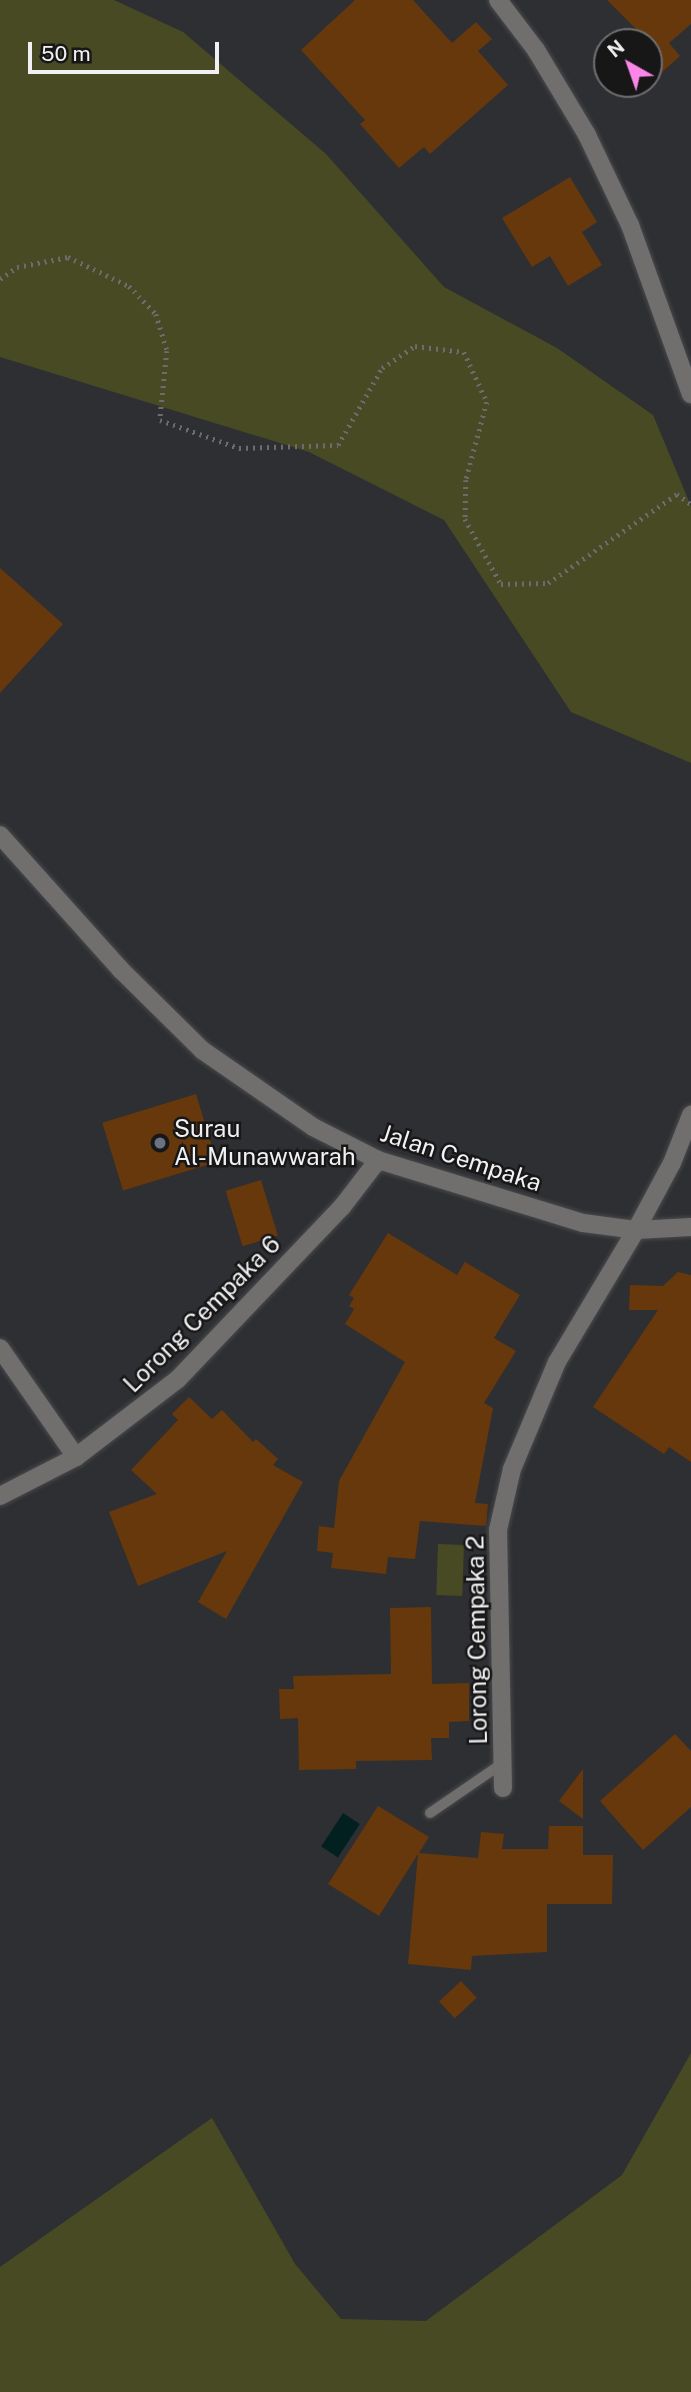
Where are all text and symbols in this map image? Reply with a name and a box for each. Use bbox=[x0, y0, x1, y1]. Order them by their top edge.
scale bar bbox=[32, 28, 222, 72]
north arrow bbox=[593, 28, 663, 98]
text: N bbox=[603, 35, 629, 62]
text: 50 m bbox=[41, 41, 91, 66]
place label: Surau Al-Munawwarah bbox=[174, 1115, 356, 1171]
street label: Jalan Cempaka bbox=[377, 1118, 545, 1198]
marker: Surau Al-Munawwarah bbox=[152, 1135, 168, 1151]
street label: Lorong Cempaka 6 bbox=[118, 1230, 286, 1398]
street label: Lorong Cempaka 2 bbox=[461, 1535, 493, 1745]

